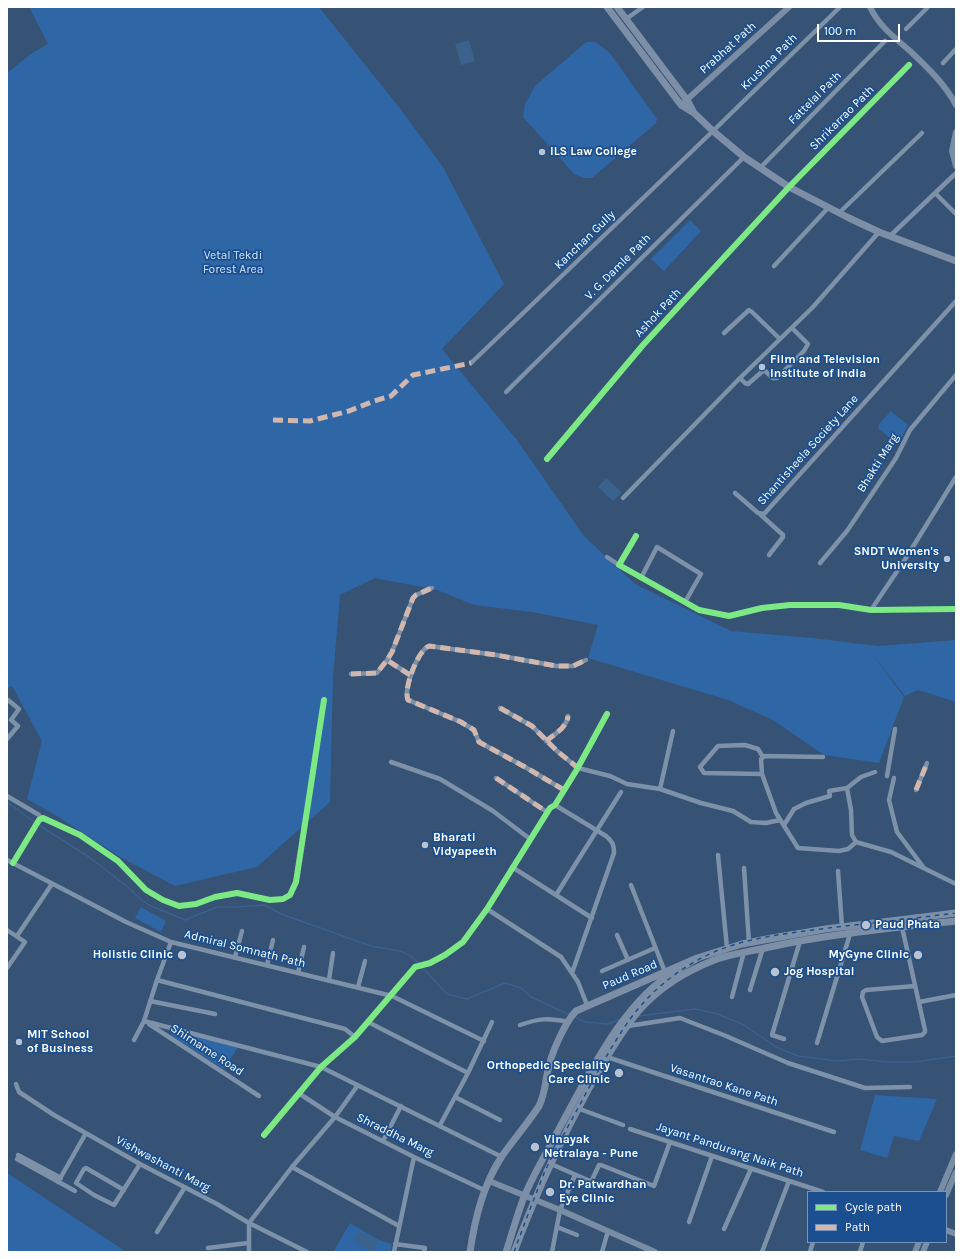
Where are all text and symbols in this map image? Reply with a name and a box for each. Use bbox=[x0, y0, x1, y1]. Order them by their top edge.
scale bar bbox=[819, 16, 902, 42]
street label: Prabhat Path bbox=[697, 19, 759, 77]
text: 100 m bbox=[824, 24, 856, 38]
street label: Krushna Path bbox=[738, 31, 800, 93]
street label: Fattelal Path bbox=[786, 69, 844, 127]
street label: Shrikarrao Path bbox=[807, 83, 877, 153]
place label: ILS Law College bbox=[550, 145, 637, 159]
marker: ILS Law College bbox=[537, 147, 547, 157]
street label: Kanchan Gully bbox=[552, 208, 618, 272]
street label: V. G. Damle Path bbox=[582, 231, 654, 303]
park label: Vetal Tekdi Forest Area bbox=[203, 249, 263, 277]
street label: Ashok Path bbox=[632, 286, 684, 340]
place label: Film and Television Institute of India bbox=[770, 353, 880, 381]
marker: Film and Television Institute of India bbox=[757, 362, 767, 372]
street label: Shantisheela Society Lane bbox=[755, 392, 861, 508]
street label: Bhakti Marg bbox=[854, 431, 902, 495]
place label: SNDT Women's University bbox=[854, 545, 939, 573]
marker: SNDT Women's University bbox=[942, 554, 952, 564]
place label: Bharati Vidyapeeth bbox=[433, 831, 497, 859]
marker: Bharati Vidyapeeth bbox=[420, 840, 430, 850]
place label: Paud Phata bbox=[875, 918, 940, 932]
marker: Paud Phata bbox=[860, 919, 872, 931]
street label: Admiral Somnath Path bbox=[183, 927, 307, 971]
place label: Holistic Clinic bbox=[93, 948, 173, 962]
place label: MyGyne Clinic bbox=[828, 948, 909, 962]
marker: Holistic Clinic bbox=[176, 949, 188, 961]
marker: MyGyne Clinic bbox=[912, 949, 924, 961]
street label: Paud Road bbox=[600, 957, 660, 993]
place label: Jog Hospital bbox=[784, 965, 854, 979]
marker: Jog Hospital bbox=[769, 966, 781, 978]
street label: Shirname Road bbox=[168, 1021, 246, 1079]
place label: MIT School of Business bbox=[27, 1028, 93, 1056]
marker: MIT School of Business bbox=[14, 1037, 24, 1047]
place label: Orthopedic Speciality Care Clinic bbox=[487, 1059, 610, 1087]
street label: Vasantrao Kane Path bbox=[668, 1061, 780, 1109]
marker: Orthopedic Speciality Care Clinic bbox=[613, 1067, 625, 1079]
street label: Shraddha Marg bbox=[354, 1110, 436, 1160]
street label: Jayant Pandurang Naik Path bbox=[655, 1119, 805, 1181]
street label: Vishwashanti Marg bbox=[113, 1133, 213, 1195]
place label: Vinayak Netralaya - Pune bbox=[544, 1133, 638, 1161]
marker: Vinayak Netralaya - Pune bbox=[529, 1141, 541, 1153]
place label: Dr. Patwardhan Eye Clinic bbox=[559, 1178, 646, 1206]
marker: Dr. Patwardhan Eye Clinic bbox=[544, 1186, 556, 1198]
legend bbox=[807, 1191, 947, 1243]
text: Cycle path bbox=[845, 1200, 902, 1214]
text: Path bbox=[845, 1220, 870, 1234]

